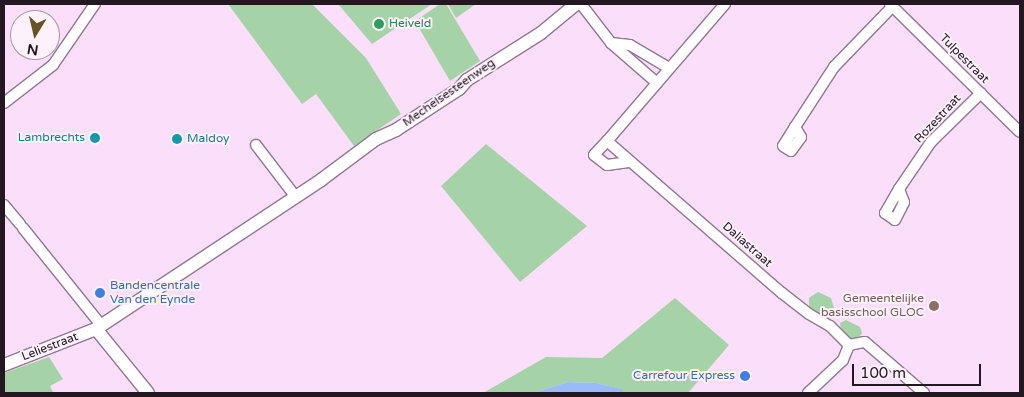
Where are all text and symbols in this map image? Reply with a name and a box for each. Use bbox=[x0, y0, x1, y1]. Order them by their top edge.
north arrow bbox=[10, 10, 60, 60]
place label: Heiveld bbox=[389, 17, 431, 31]
marker: Heiveld bbox=[373, 18, 385, 30]
street label: Tulpestraat bbox=[936, 31, 992, 87]
text: N bbox=[26, 40, 40, 59]
street label: Mechelsesteenweg bbox=[400, 56, 498, 130]
street label: Rozestraat bbox=[912, 92, 964, 146]
place label: Lambrechts bbox=[18, 131, 85, 145]
marker: Lambrechts bbox=[89, 132, 101, 144]
place label: Maldoy bbox=[187, 132, 230, 146]
marker: Maldoy bbox=[171, 133, 183, 145]
street label: Daliastraat bbox=[719, 219, 775, 271]
place label: Bandencentrale Van den Eynde bbox=[110, 279, 200, 307]
marker: Bandencentrale Van den Eynde bbox=[94, 287, 106, 299]
place label: Gemeentelijke basisschool GLOC bbox=[821, 292, 924, 320]
marker: Gemeentelijke basisschool GLOC bbox=[928, 300, 940, 312]
street label: Leliestraat bbox=[20, 330, 80, 364]
scale bar bbox=[854, 354, 983, 386]
text: 100 m bbox=[860, 364, 906, 382]
place label: Carrefour Express bbox=[633, 369, 735, 383]
marker: Carrefour Express bbox=[739, 370, 751, 382]

